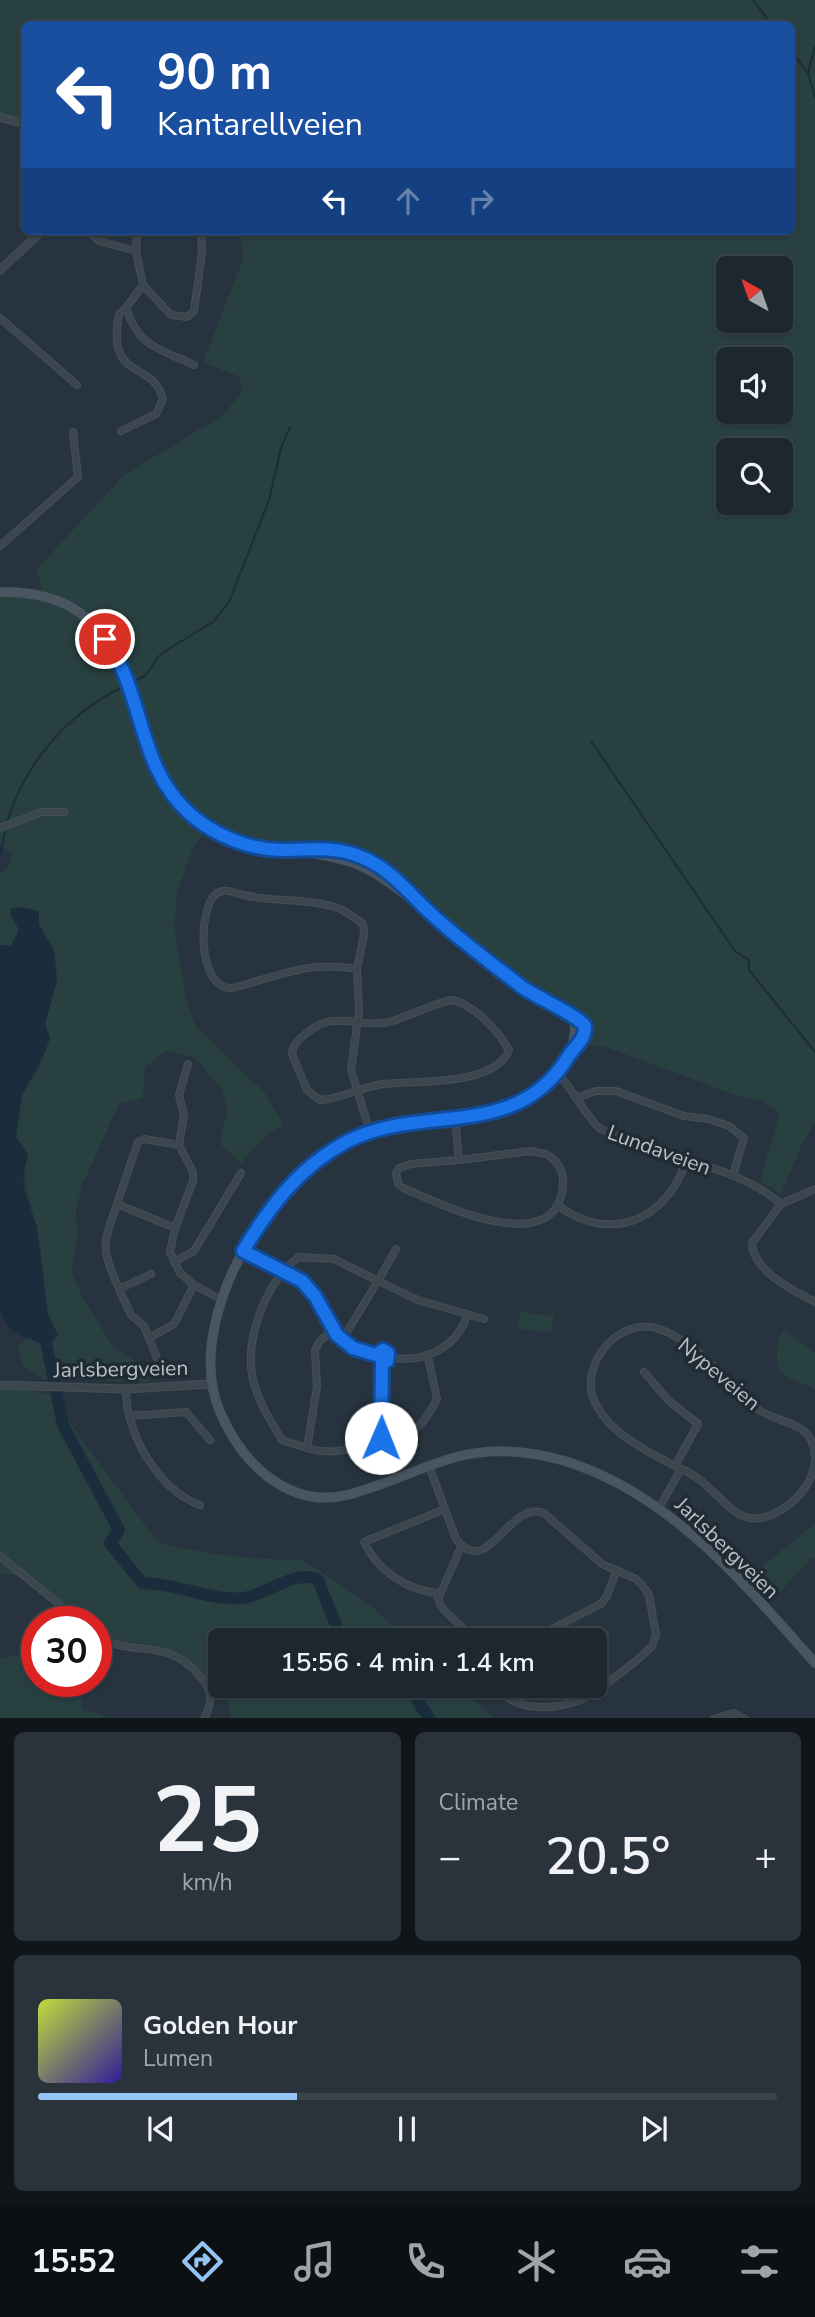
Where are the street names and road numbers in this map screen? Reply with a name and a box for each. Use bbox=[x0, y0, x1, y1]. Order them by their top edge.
street label: Lundaveien bbox=[603, 1118, 715, 1182]
street label: Nypeveien bbox=[672, 1331, 766, 1417]
street label: Jarlsbergveien bbox=[52, 1354, 189, 1384]
street label: Jarlsbergveien bbox=[668, 1490, 785, 1605]

